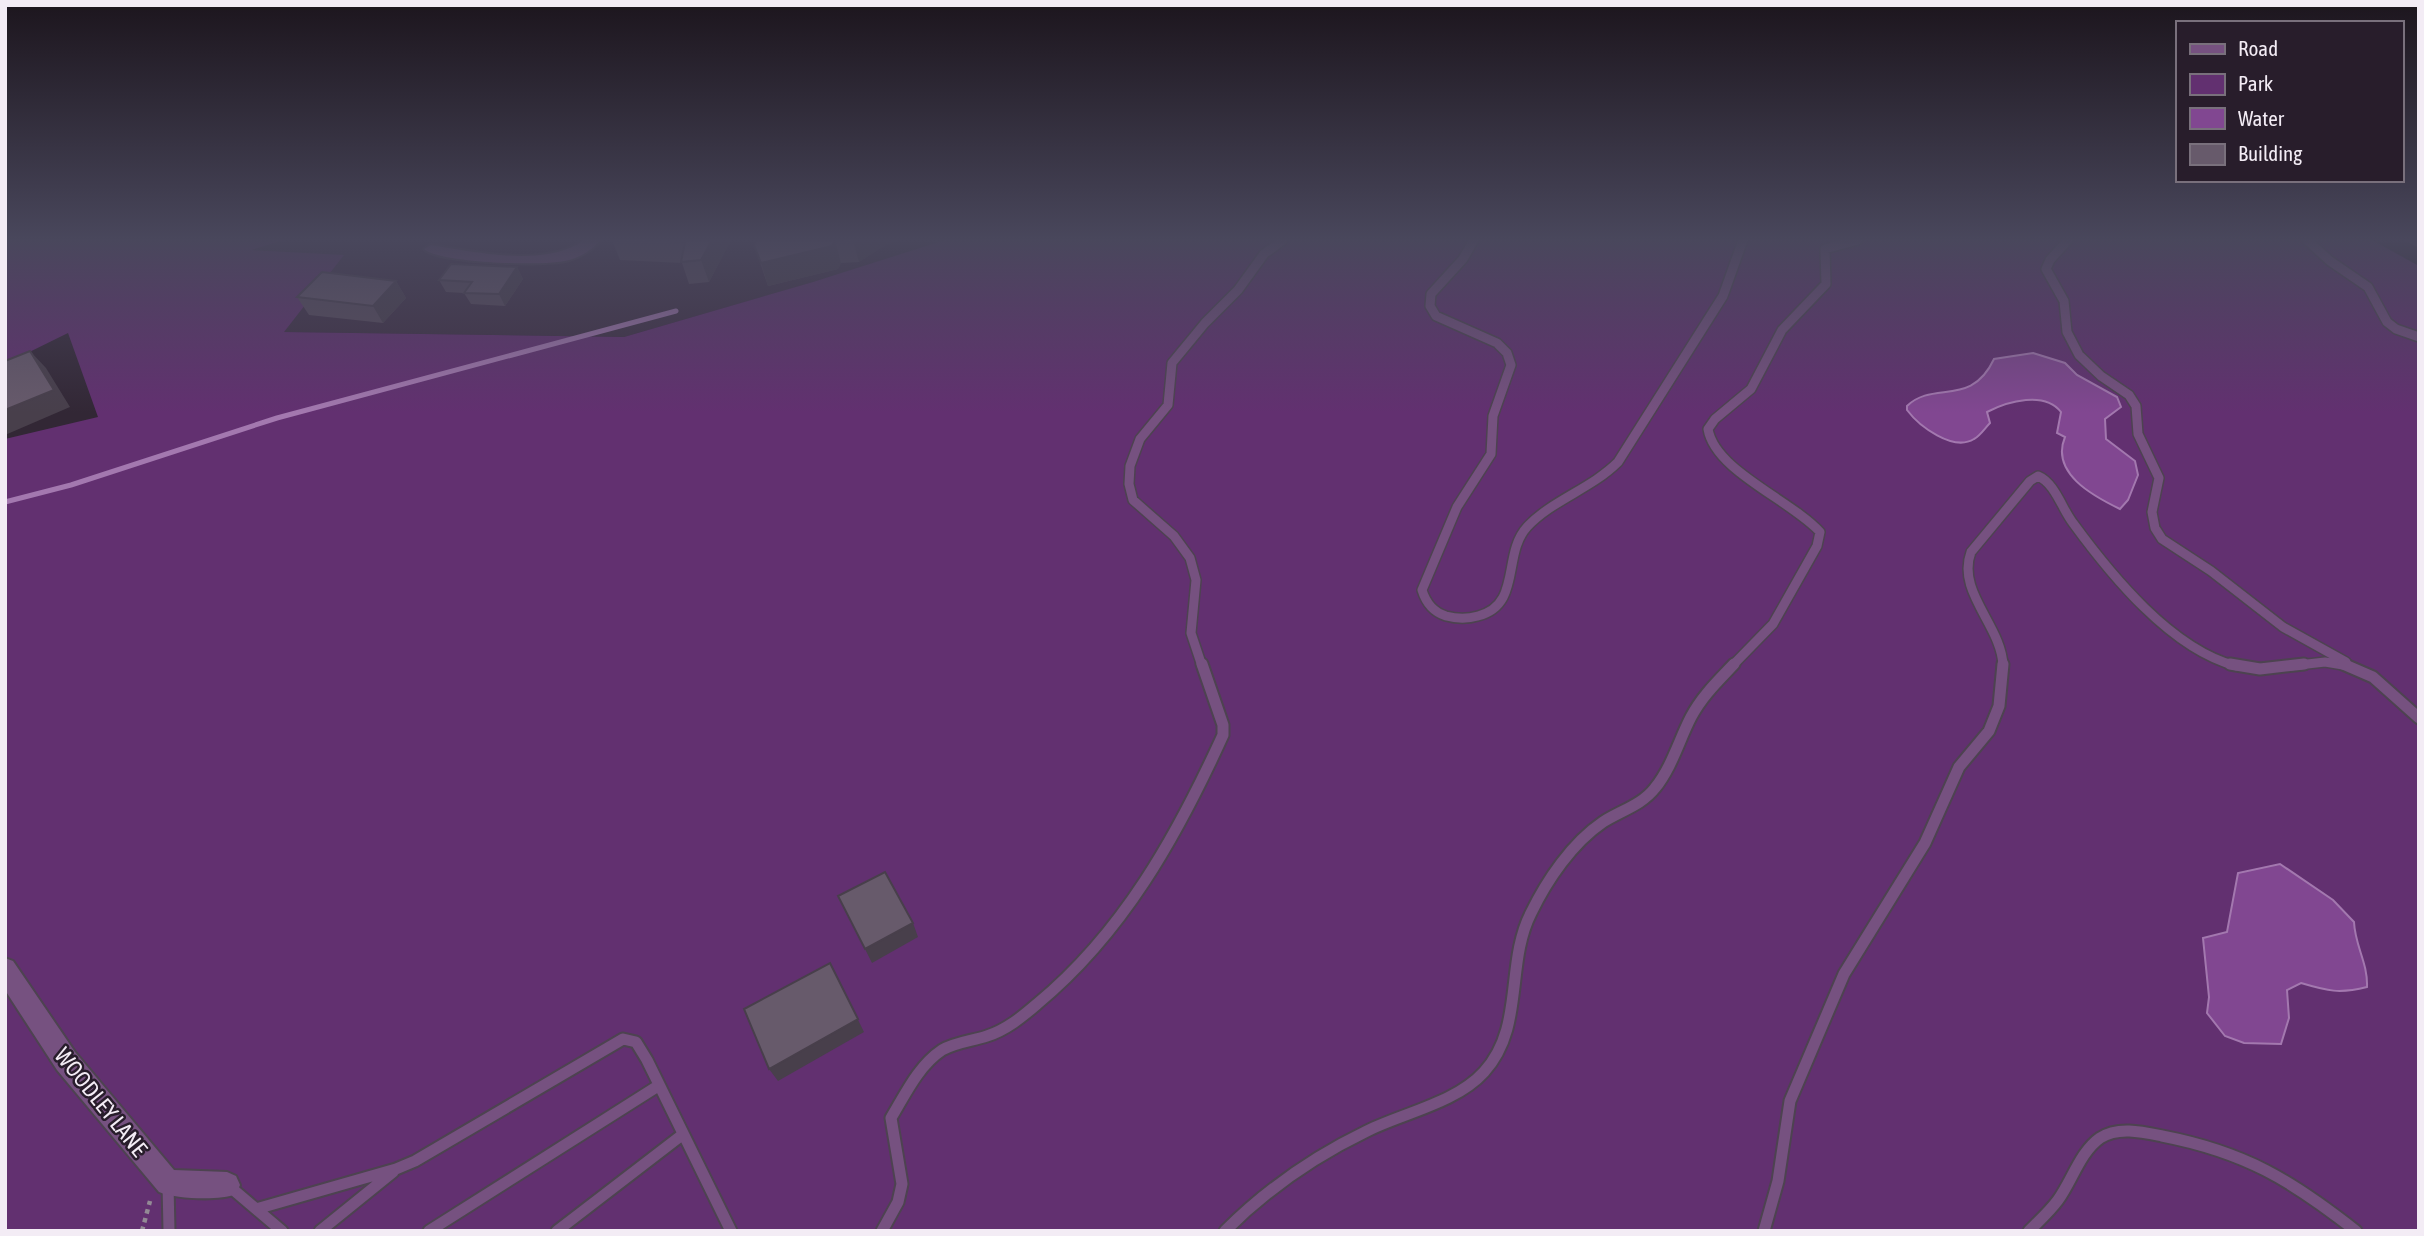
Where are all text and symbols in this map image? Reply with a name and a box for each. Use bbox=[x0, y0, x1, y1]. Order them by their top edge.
legend bbox=[2176, 21, 2403, 182]
text: Road bbox=[2238, 36, 2278, 60]
text: Park bbox=[2238, 71, 2273, 95]
text: Water bbox=[2238, 106, 2285, 130]
text: Building bbox=[2238, 141, 2302, 165]
street label: WOODLEY LANE bbox=[49, 1043, 153, 1162]

